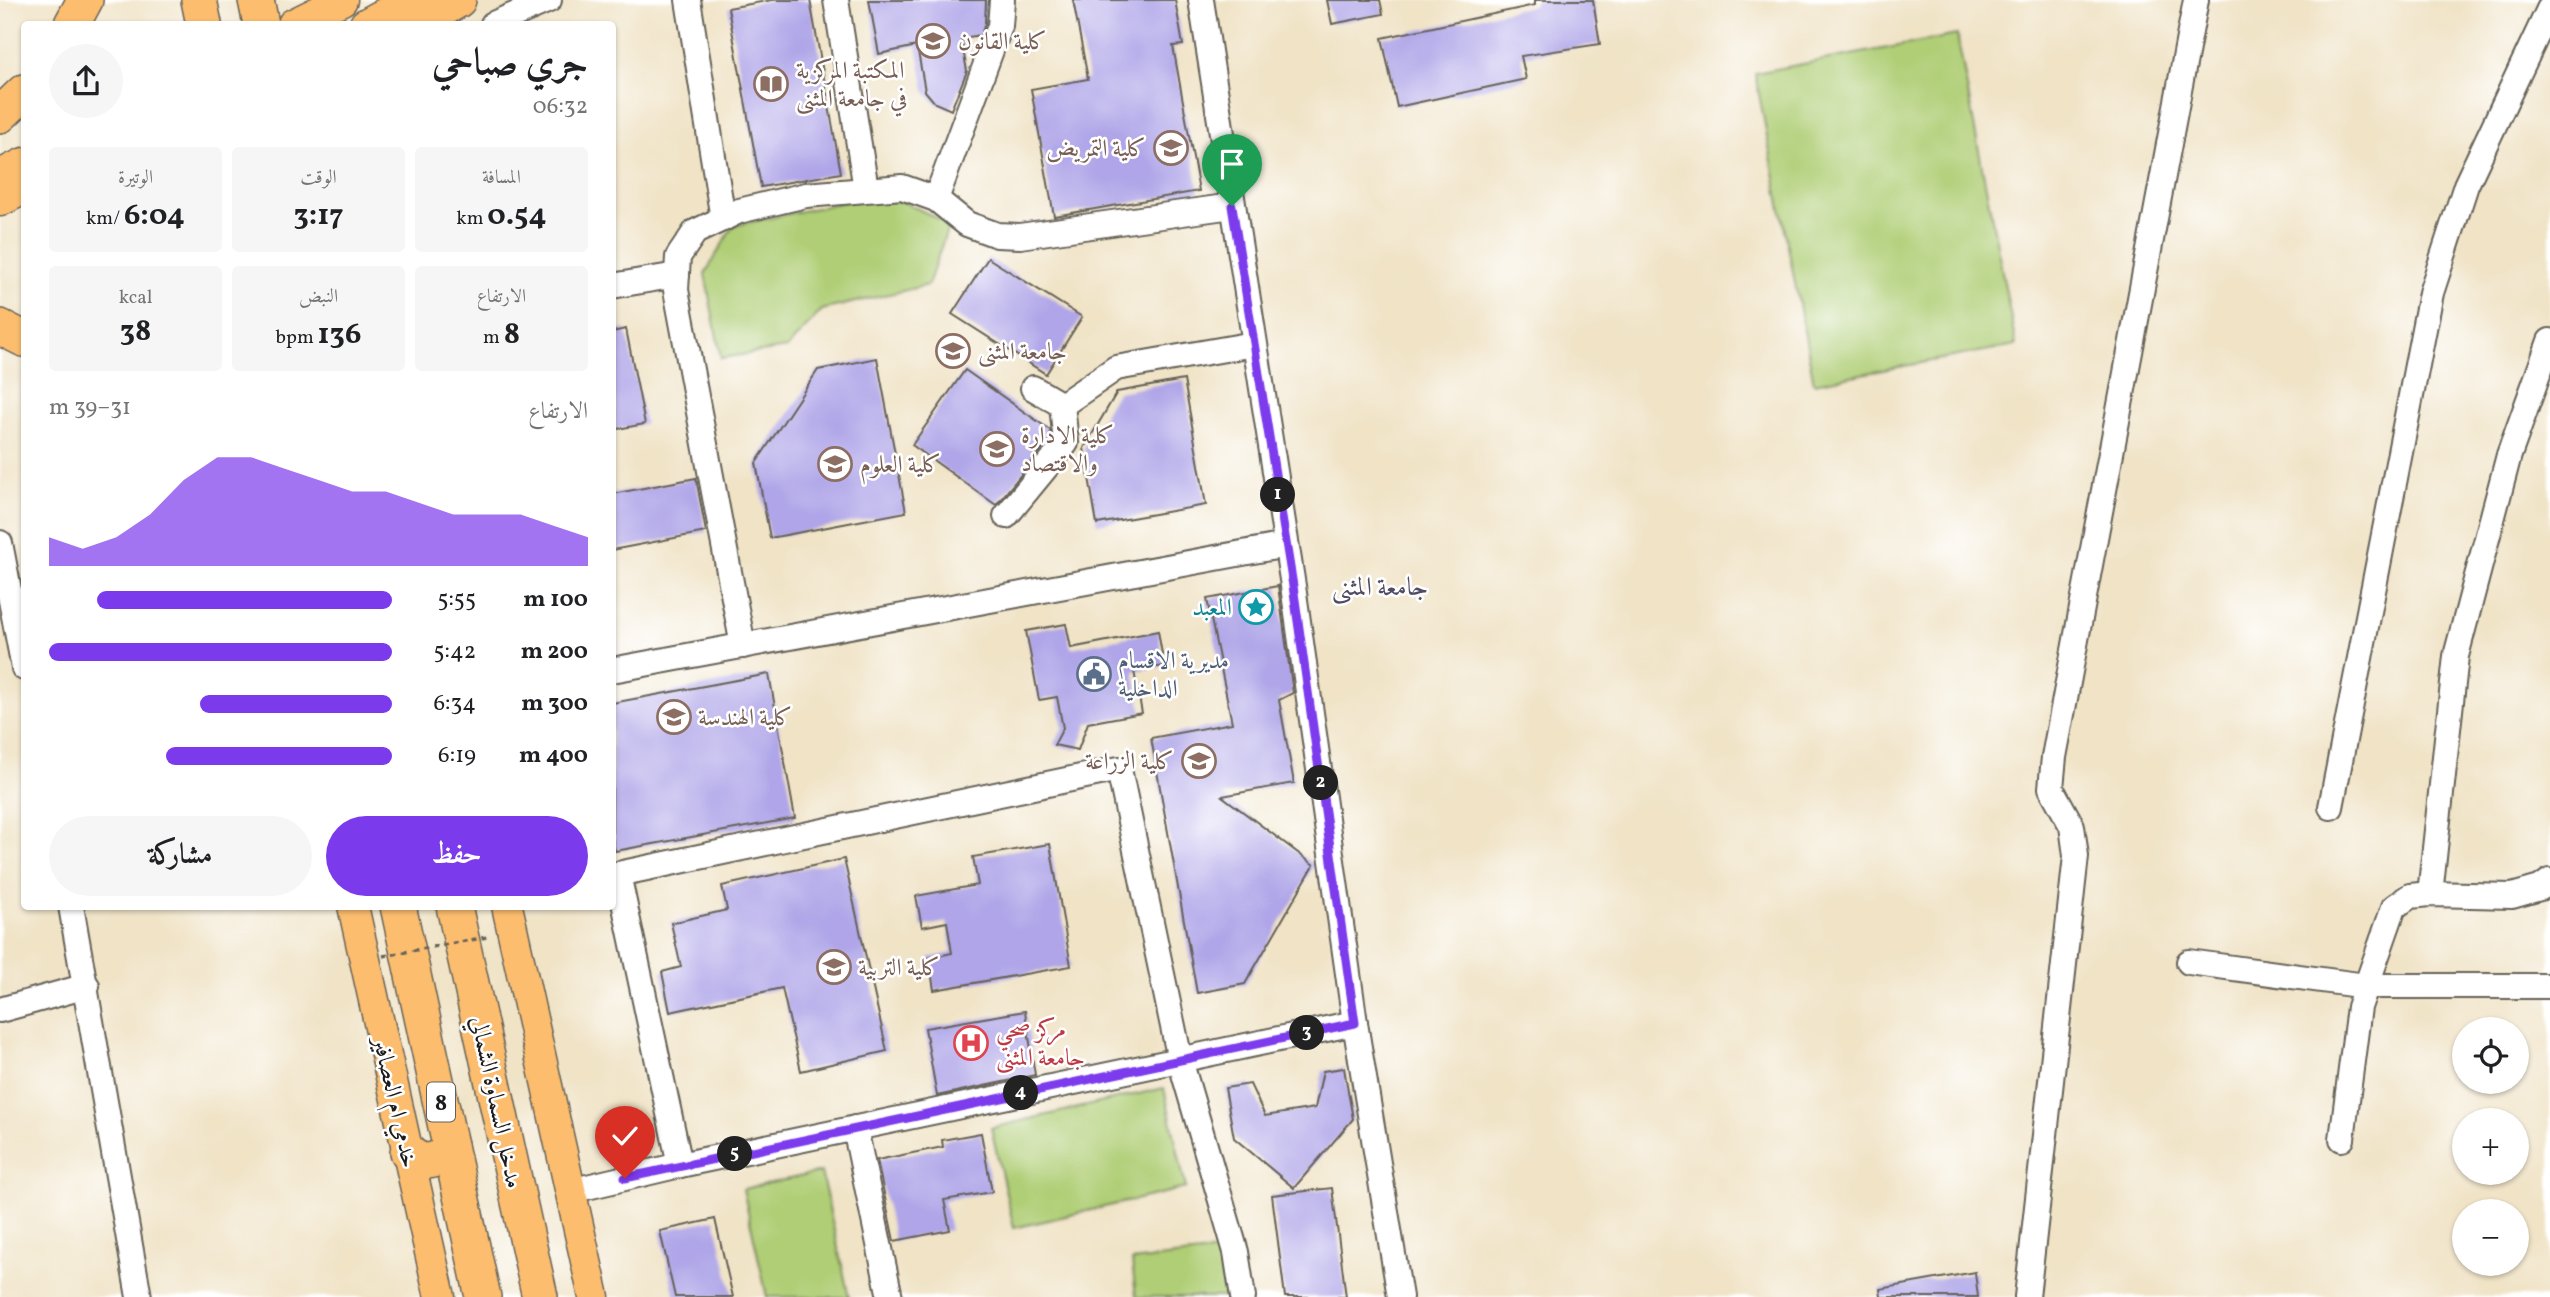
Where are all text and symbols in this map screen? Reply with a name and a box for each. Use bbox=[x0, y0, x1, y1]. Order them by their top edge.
school or university icon: كلية القانون bbox=[914, 22, 952, 60]
place label: كلية القانون bbox=[958, 26, 1047, 60]
text: جري صباحي bbox=[432, 38, 588, 91]
button: share bbox=[49, 44, 123, 118]
place label: المكتبة المركزية في جامعة المثنى bbox=[796, 55, 907, 117]
library icon: المكتبة المركزية في جامعة المثنى bbox=[752, 65, 790, 103]
text: 06:32 bbox=[533, 91, 588, 123]
school or university icon: كلية التمريض bbox=[1152, 129, 1190, 167]
place label: كلية التمريض bbox=[1046, 133, 1146, 167]
pin bbox=[1202, 134, 1262, 206]
icon: arrive bbox=[1213, 145, 1251, 183]
text: الوتيرة bbox=[118, 165, 153, 191]
text: الوقت bbox=[300, 165, 337, 191]
text: المسافة bbox=[482, 165, 521, 191]
text: 6:04 bbox=[124, 195, 185, 237]
text: 3:17 bbox=[293, 195, 344, 237]
text: 0.54 bbox=[487, 195, 547, 237]
text: /km bbox=[86, 206, 124, 232]
text: km bbox=[456, 206, 487, 232]
text: النبض bbox=[299, 284, 338, 310]
text: الارتفاع bbox=[477, 284, 526, 310]
text: kcal bbox=[119, 285, 152, 311]
text: 38 bbox=[120, 311, 151, 353]
text: 136 bbox=[318, 314, 361, 356]
text: 8 bbox=[504, 314, 520, 356]
text: bpm bbox=[276, 325, 318, 351]
text: m bbox=[483, 325, 504, 351]
school or university icon: جامعة المثنى bbox=[934, 332, 972, 370]
place label: جامعة المثنى bbox=[978, 336, 1067, 370]
text: 31–39 m bbox=[49, 392, 131, 424]
text: الارتفاع bbox=[528, 396, 588, 428]
place label: كلية الادارة والاقتصاد bbox=[1021, 420, 1114, 482]
school or university icon: كلية الادارة والاقتصاد bbox=[978, 430, 1016, 468]
school or university icon: كلية العلوم bbox=[816, 445, 854, 483]
place label: كلية العلوم bbox=[860, 449, 941, 485]
pin: 1 bbox=[1260, 477, 1296, 512]
text: 1 bbox=[1274, 481, 1281, 507]
district label: جامعة المثنى bbox=[1332, 570, 1428, 606]
text: 5:55 bbox=[437, 584, 476, 616]
text: 100 m bbox=[523, 584, 588, 616]
place icon: المعبد bbox=[1237, 588, 1275, 626]
place label: المعبد bbox=[1192, 592, 1232, 626]
text: 5:42 bbox=[433, 636, 476, 668]
text: 200 m bbox=[521, 636, 588, 668]
place label: مديرية الاقسام الداخلية bbox=[1118, 645, 1229, 707]
public building icon: مديرية الاقسام الداخلية bbox=[1075, 655, 1113, 693]
text: 6:34 bbox=[433, 688, 476, 720]
text: 300 m bbox=[521, 688, 588, 720]
school or university icon: كلية الهندسة bbox=[655, 698, 693, 736]
place label: كلية الهندسة bbox=[698, 702, 793, 736]
text: 6:19 bbox=[438, 740, 476, 772]
text: 400 m bbox=[519, 740, 588, 772]
school or university icon: كلية الزراعة bbox=[1180, 742, 1218, 780]
place label: كلية الزراعة bbox=[1085, 746, 1174, 780]
pin: 2 bbox=[1304, 766, 1338, 800]
text: 2 bbox=[1316, 769, 1325, 795]
button: مشاركة bbox=[49, 816, 312, 896]
button: حفظ bbox=[326, 816, 588, 896]
school or university icon: كلية التربية bbox=[815, 948, 853, 986]
place label: كلية التربية bbox=[858, 952, 940, 986]
street label: مدخل السماوة الشمالي bbox=[460, 1013, 530, 1192]
place label: مركز صحي جامعة المثنى bbox=[996, 1014, 1085, 1076]
pin: 3 bbox=[1290, 1016, 1324, 1050]
map controls bbox=[2452, 1017, 2529, 1276]
button: locate bbox=[2452, 1017, 2529, 1094]
text: 3 bbox=[1302, 1019, 1311, 1045]
hospital icon: مركز صحي جامعة المثنى bbox=[952, 1024, 990, 1062]
street label: خدمي ام العصافير bbox=[360, 1031, 426, 1172]
pin: 4 bbox=[1004, 1076, 1038, 1110]
text: 4 bbox=[1015, 1079, 1026, 1105]
road number: 8 bbox=[427, 1082, 455, 1121]
pin bbox=[595, 1106, 655, 1178]
button: + bbox=[2452, 1108, 2529, 1185]
icon: check bbox=[606, 1117, 644, 1155]
pin: 5 bbox=[718, 1136, 752, 1172]
text: 5 bbox=[730, 1140, 739, 1166]
button: − bbox=[2452, 1199, 2529, 1276]

